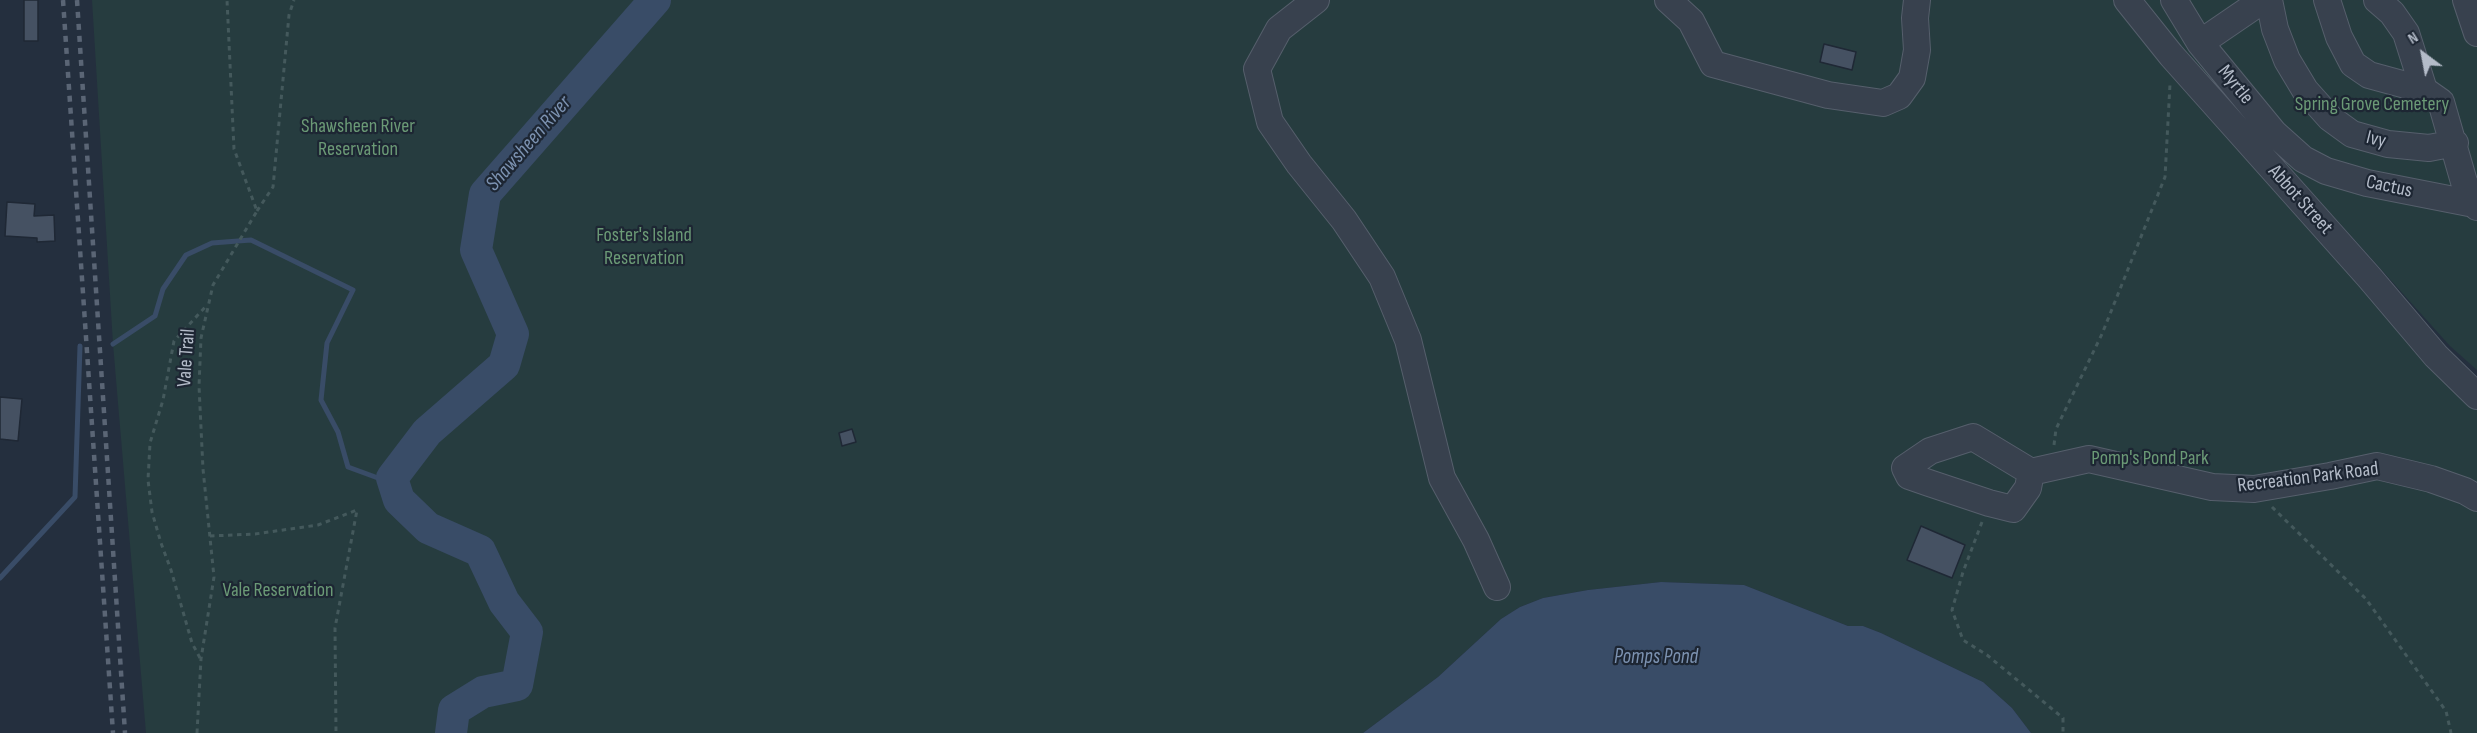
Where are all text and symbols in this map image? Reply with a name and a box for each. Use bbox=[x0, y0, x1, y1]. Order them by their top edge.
north arrow bbox=[2393, 24, 2453, 84]
text: N bbox=[2405, 28, 2422, 49]
street label: Myrtle bbox=[2212, 61, 2258, 109]
water label: Shawsheen River bbox=[481, 91, 577, 197]
park label: Spring Grove Cemetery bbox=[2295, 93, 2449, 117]
park label: Shawsheen River Reservation bbox=[301, 115, 415, 162]
street label: Ivy bbox=[2364, 126, 2388, 154]
street label: Abbot Street bbox=[2263, 160, 2337, 240]
street label: Cactus bbox=[2364, 170, 2414, 204]
park label: Foster's Island Reservation bbox=[596, 224, 692, 271]
street label: Vale Trail bbox=[173, 328, 201, 388]
park label: Pomp's Pond Park bbox=[2091, 447, 2209, 471]
street label: Recreation Park Road bbox=[2236, 457, 2380, 499]
park label: Vale Reservation bbox=[223, 579, 333, 603]
water label: Pomps Pond bbox=[1614, 645, 1698, 671]

